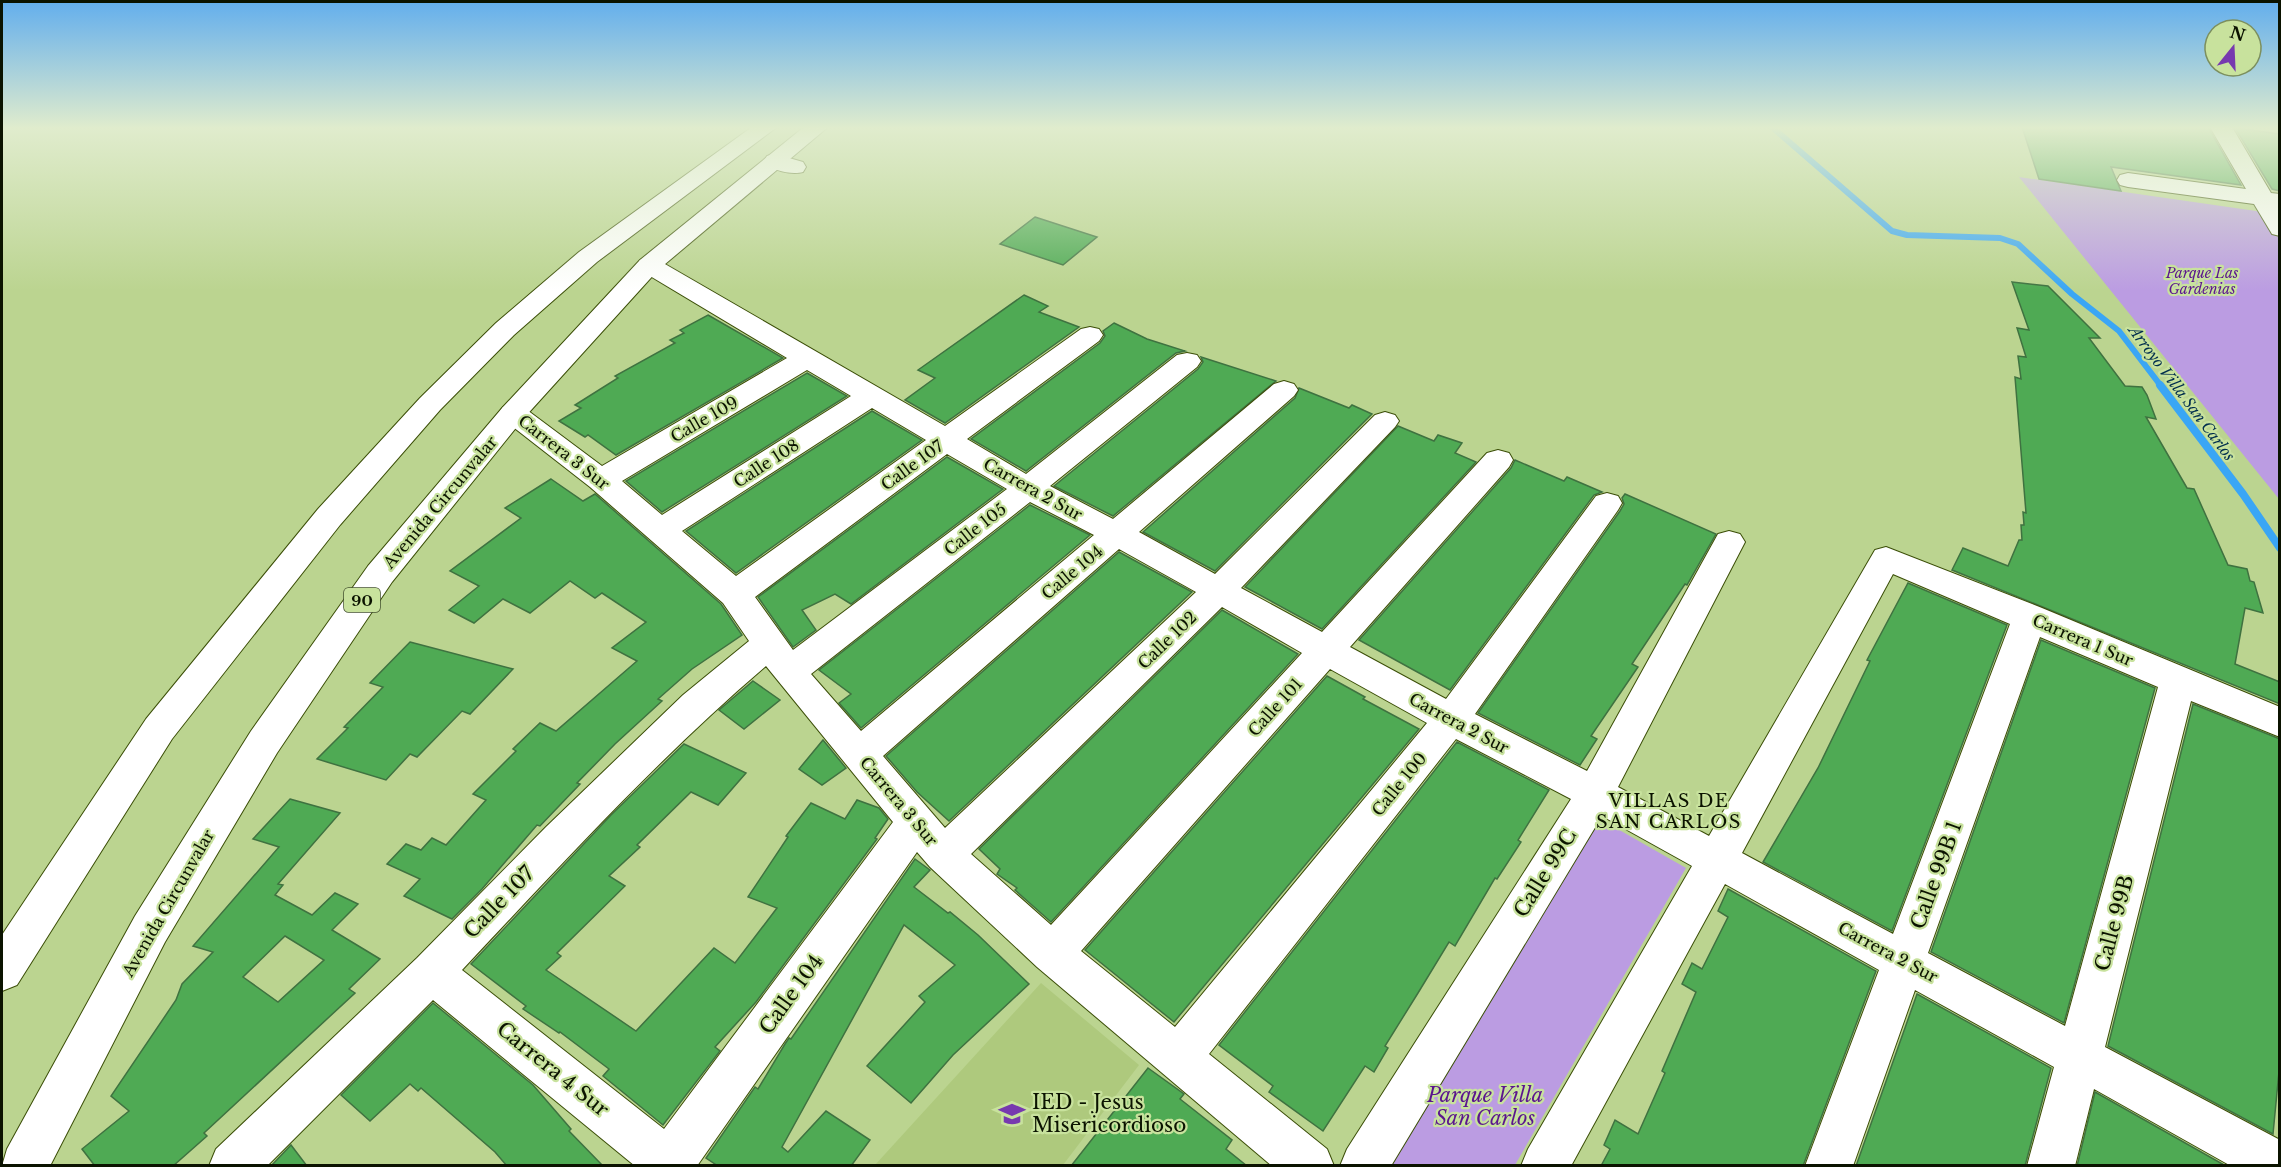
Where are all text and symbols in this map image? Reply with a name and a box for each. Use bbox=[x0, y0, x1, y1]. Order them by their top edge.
north arrow bbox=[2203, 18, 2263, 78]
text: N bbox=[2227, 22, 2248, 46]
park label: Parque Las Gardenias bbox=[2165, 264, 2238, 298]
water label: Arroyo Villa San Carlos bbox=[2124, 320, 2239, 465]
street label: Calle 109 bbox=[667, 392, 741, 446]
street label: Carrera 3 Sur bbox=[515, 410, 614, 494]
street label: Avenida Circunvalar bbox=[378, 432, 501, 573]
street label: Calle 108 bbox=[729, 434, 803, 492]
street label: Calle 107 bbox=[877, 435, 948, 494]
street label: Carrera 2 Sur bbox=[980, 454, 1086, 525]
street label: Calle 105 bbox=[940, 498, 1010, 560]
street label: Calle 104 bbox=[1037, 541, 1107, 603]
road number: 90 bbox=[344, 588, 380, 612]
street label: Calle 102 bbox=[1133, 607, 1201, 673]
street label: Carrera 1 Sur bbox=[2030, 610, 2137, 670]
street label: Calle 101 bbox=[1244, 674, 1306, 740]
street label: Carrera 2 Sur bbox=[1406, 688, 1513, 758]
street label: Calle 100 bbox=[1367, 748, 1431, 820]
street label: Carrera 3 Sur bbox=[856, 752, 942, 850]
district label: VILLAS DE SAN CARLOS bbox=[1596, 790, 1742, 833]
street label: Calle 99B 1 bbox=[1905, 818, 1967, 932]
street label: Calle 99C bbox=[1509, 825, 1581, 921]
street label: Avenida Circunvalar bbox=[117, 826, 218, 981]
street label: Calle 107 bbox=[459, 860, 540, 943]
street label: Calle 99B bbox=[2090, 872, 2138, 974]
street label: Carrera 2 Sur bbox=[1835, 917, 1942, 987]
street label: Calle 104 bbox=[754, 950, 828, 1038]
street label: Carrera 4 Sur bbox=[492, 1017, 614, 1122]
park label: Parque Villa San Carlos bbox=[1426, 1083, 1543, 1130]
place label: IED - Jesus Misericordioso bbox=[1032, 1090, 1186, 1137]
school or university icon: IED - Jesus Misericordioso bbox=[997, 1099, 1027, 1129]

